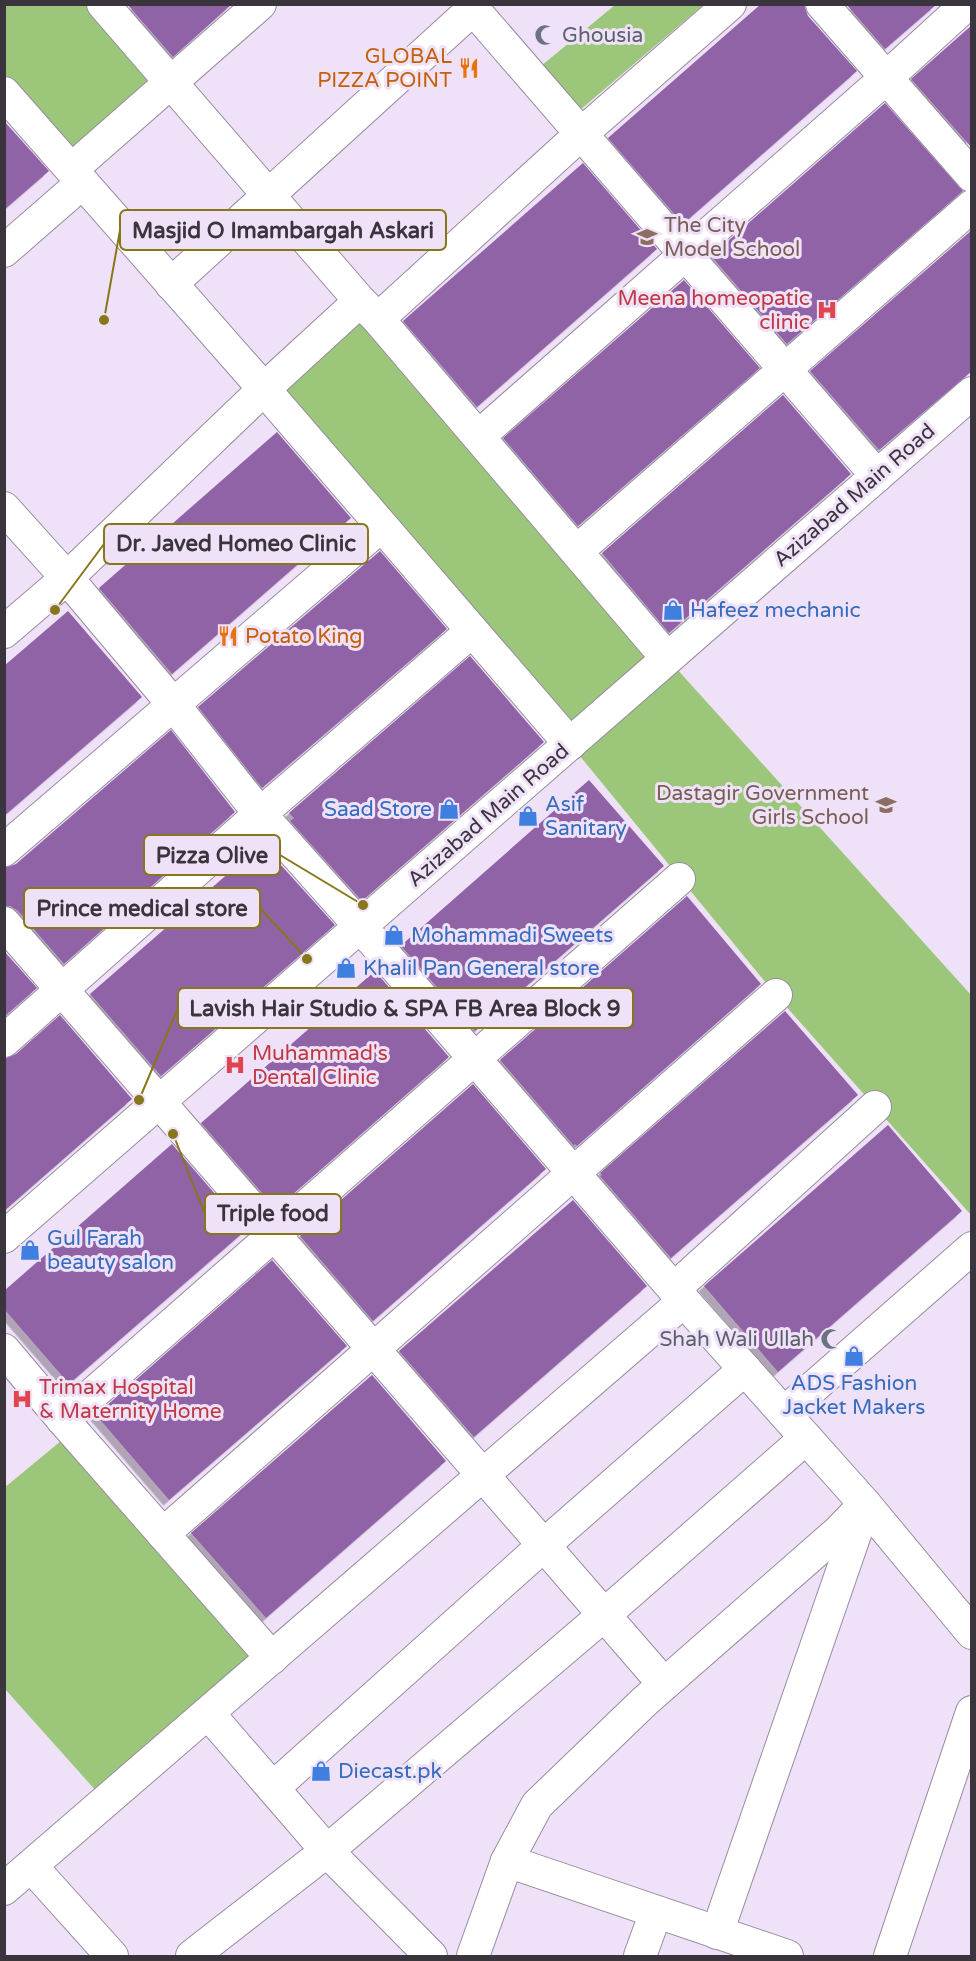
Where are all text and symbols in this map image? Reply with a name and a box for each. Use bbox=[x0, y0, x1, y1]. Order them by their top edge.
mosque icon: Ghousia bbox=[533, 23, 557, 47]
place label: Ghousia bbox=[562, 23, 643, 48]
place label: GLOBAL PIZZA POINT bbox=[317, 44, 452, 93]
restaurant icon: GLOBAL PIZZA POINT bbox=[457, 56, 481, 80]
callout: Masjid O Imambargah Askari bbox=[120, 210, 446, 250]
place label: The City Model School bbox=[664, 213, 800, 262]
text: Masjid O Imambargah Askari bbox=[132, 218, 434, 244]
school or university icon: The City Model School bbox=[635, 225, 659, 249]
place label: Meena homeopatic clinic bbox=[617, 286, 810, 335]
hospital icon: Meena homeopatic clinic bbox=[815, 298, 839, 322]
street label: Azizabad Main Road bbox=[768, 418, 940, 572]
callout: Dr. Javed Homeo Clinic bbox=[104, 524, 368, 564]
text: Dr. Javed Homeo Clinic bbox=[116, 531, 356, 557]
shop icon: Hafeez mechanic bbox=[661, 598, 685, 622]
place label: Hafeez mechanic bbox=[690, 598, 861, 623]
restaurant icon: Potato King bbox=[216, 624, 240, 648]
place label: Potato King bbox=[245, 624, 363, 649]
street label: Azizabad Main Road bbox=[402, 738, 574, 892]
place label: Dastagir Government Girls School bbox=[656, 781, 869, 830]
place label: Asif Sanitary bbox=[545, 792, 627, 841]
school or university icon: Dastagir Government Girls School bbox=[874, 793, 898, 817]
place label: Saad Store bbox=[324, 797, 432, 822]
shop icon: Saad Store bbox=[437, 797, 461, 821]
shop icon: Asif Sanitary bbox=[516, 804, 540, 828]
callout: Pizza Olive bbox=[144, 835, 280, 875]
text: Pizza Olive bbox=[156, 843, 268, 869]
callout: Prince medical store bbox=[24, 888, 260, 928]
text: Prince medical store bbox=[36, 896, 248, 922]
shop icon: Mohammadi Sweets bbox=[382, 923, 406, 947]
place label: Mohammadi Sweets bbox=[411, 923, 613, 948]
shop icon: Khalil Pan General store bbox=[334, 956, 358, 980]
place label: Khalil Pan General store bbox=[363, 956, 600, 981]
callout: Lavish Hair Studio & SPA FB Area Block 9 bbox=[178, 988, 633, 1028]
text: Lavish Hair Studio & SPA FB Area Block 9 bbox=[189, 996, 621, 1022]
place label: Muhammad's Dental Clinic bbox=[252, 1041, 388, 1090]
hospital icon: Muhammad's Dental Clinic bbox=[223, 1053, 247, 1077]
callout: Triple food bbox=[205, 1194, 341, 1234]
text: Triple food bbox=[216, 1201, 329, 1227]
place label: Gul Farah beauty salon bbox=[47, 1226, 174, 1275]
shop icon: Gul Farah beauty salon bbox=[18, 1238, 42, 1262]
place label: Shah Wali Ullah bbox=[660, 1327, 814, 1352]
mosque icon: Shah Wali Ullah bbox=[819, 1327, 843, 1351]
shop icon: ADS Fashion Jacket Makers bbox=[842, 1344, 866, 1368]
place label: ADS Fashion Jacket Makers bbox=[783, 1371, 925, 1420]
place label: Trimax Hospital & Maternity Home bbox=[39, 1375, 222, 1424]
hospital icon: Trimax Hospital & Maternity Home bbox=[10, 1387, 34, 1411]
shop icon: Diecast.pk bbox=[309, 1759, 333, 1783]
place label: Diecast.pk bbox=[338, 1759, 442, 1784]

